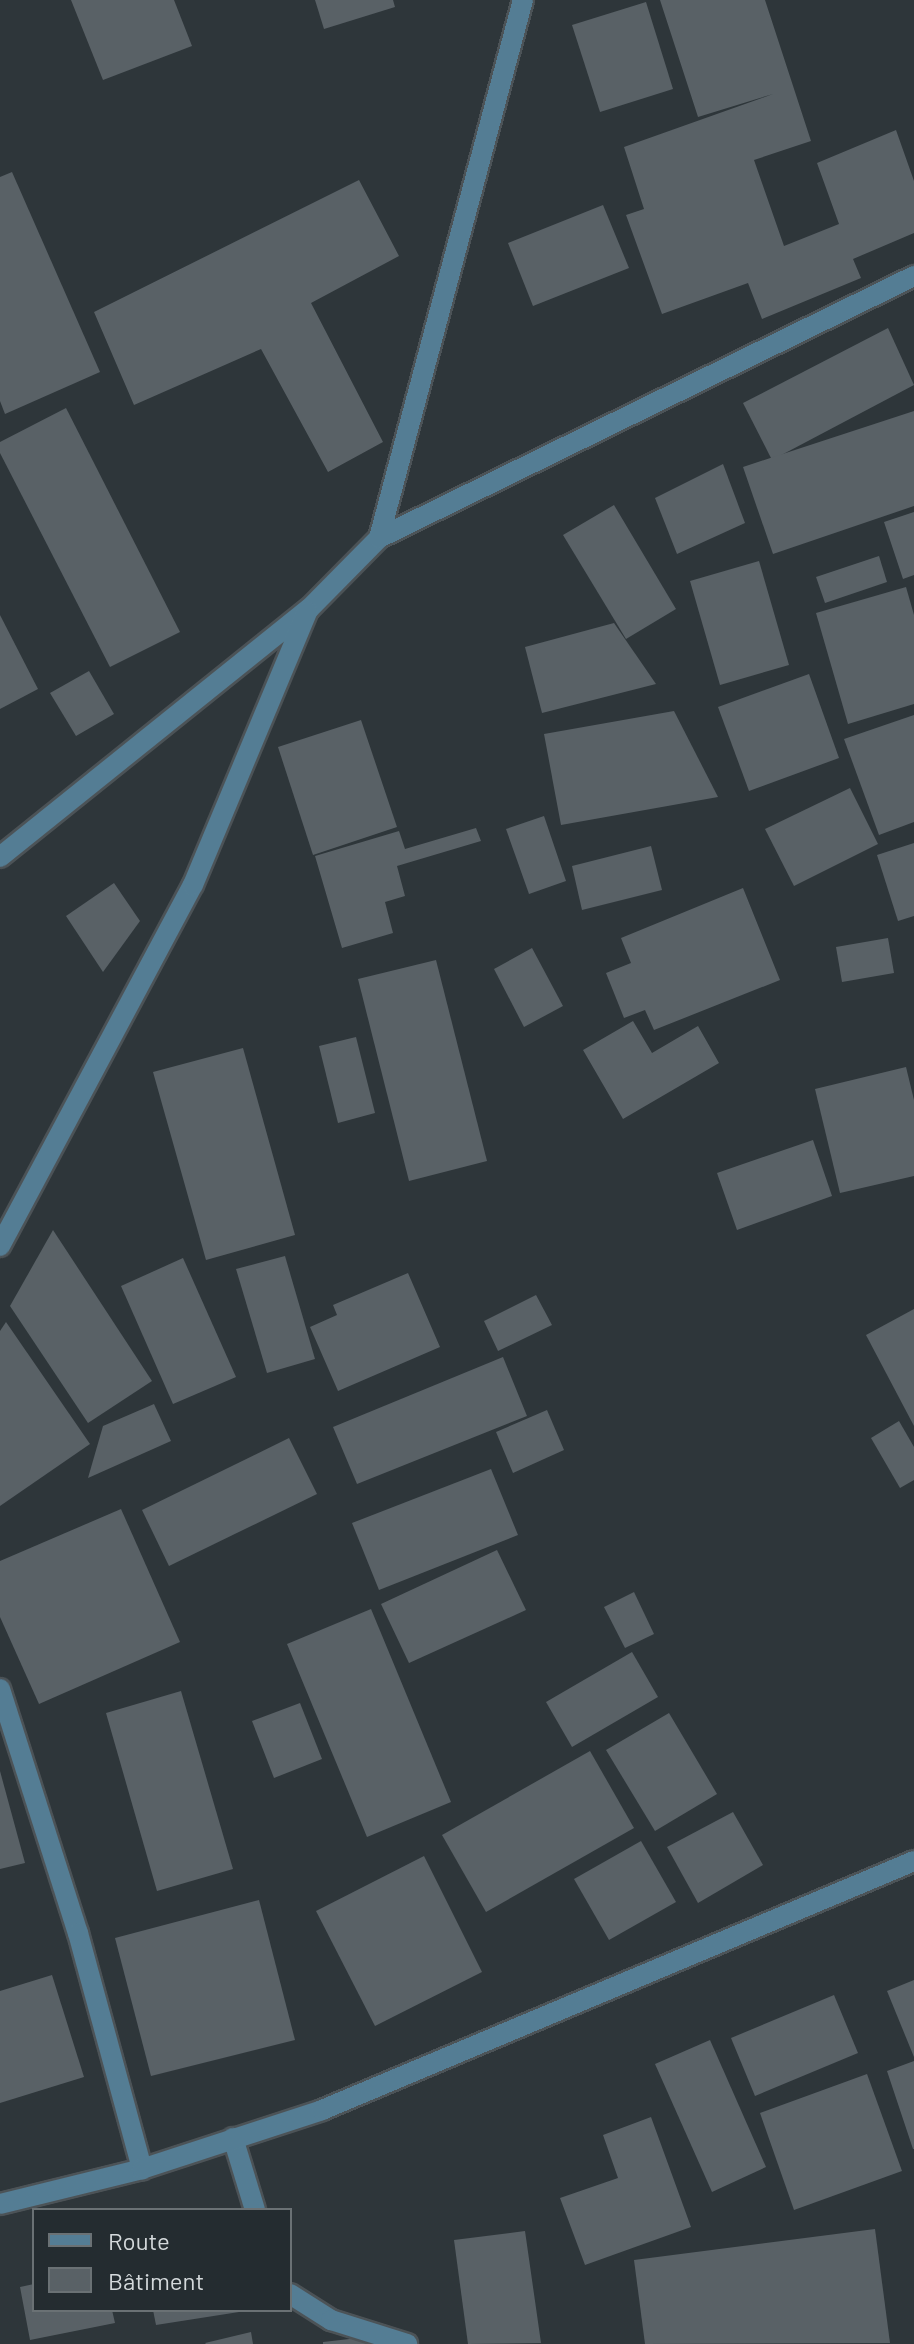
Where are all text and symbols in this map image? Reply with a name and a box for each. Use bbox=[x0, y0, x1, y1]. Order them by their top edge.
legend bbox=[32, 2208, 292, 2312]
text: Route bbox=[108, 2226, 170, 2255]
text: Bâtiment bbox=[108, 2266, 204, 2295]

